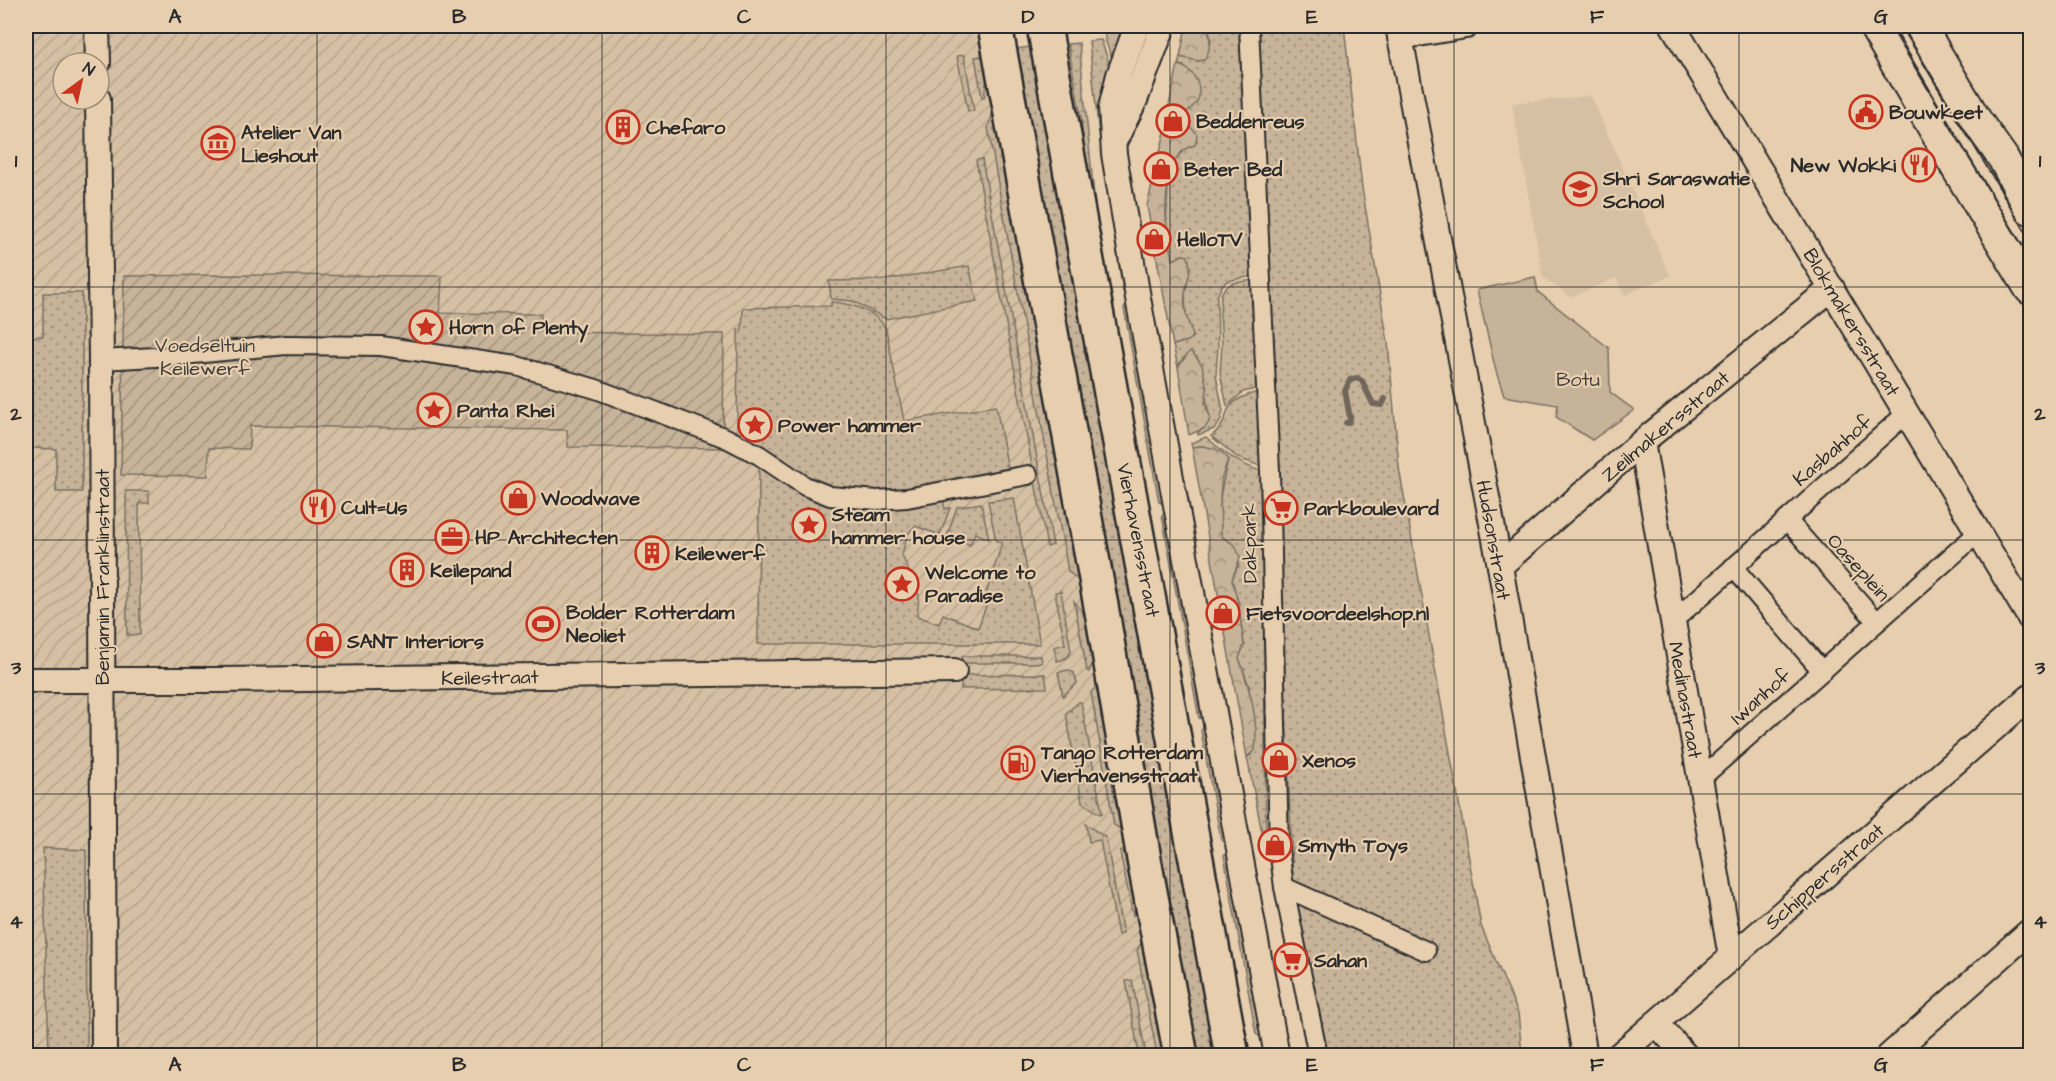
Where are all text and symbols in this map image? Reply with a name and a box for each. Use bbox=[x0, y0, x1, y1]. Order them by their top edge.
text: A bbox=[169, 3, 182, 31]
text: B bbox=[452, 3, 467, 31]
text: C bbox=[737, 3, 752, 31]
text: D bbox=[1022, 3, 1035, 31]
text: E bbox=[1306, 3, 1318, 31]
text: F bbox=[1590, 3, 1605, 31]
text: G bbox=[1874, 3, 1888, 31]
north arrow bbox=[51, 51, 111, 111]
text: N bbox=[78, 57, 99, 81]
public building icon: Bouwkeet bbox=[1848, 94, 1884, 130]
place label: Bouwkeet bbox=[1889, 99, 1984, 127]
shop icon: Beddenreus bbox=[1155, 103, 1191, 139]
place label: Beddenreus bbox=[1196, 108, 1304, 136]
building icon: Chefaro bbox=[605, 109, 641, 145]
place label: Chefaro bbox=[646, 114, 726, 142]
place label: Atelier Van Lieshout bbox=[241, 119, 341, 170]
museum icon: Atelier Van Lieshout bbox=[200, 125, 236, 161]
text: 1 bbox=[15, 147, 18, 175]
restaurant icon: New Wokki bbox=[1901, 147, 1937, 183]
text: 1 bbox=[2039, 147, 2042, 175]
shop icon: Beter Bed bbox=[1143, 151, 1179, 187]
place label: New Wokki bbox=[1791, 152, 1897, 180]
place label: Beter Bed bbox=[1184, 156, 1283, 184]
place label: Shri Saraswatie School bbox=[1602, 165, 1751, 216]
school or university icon: Shri Saraswatie School bbox=[1562, 171, 1598, 207]
shop icon: HelloTV bbox=[1136, 221, 1172, 257]
place label: HelloTV bbox=[1177, 226, 1243, 254]
street label: Blokmakersstraat bbox=[1796, 243, 1907, 402]
place icon: Horn of Plenty bbox=[408, 309, 444, 345]
place label: Horn of Plenty bbox=[449, 314, 588, 343]
park label: Voedseltuin Keilewerf bbox=[155, 332, 255, 383]
street label: Zeilmakersstraat bbox=[1595, 365, 1736, 489]
park label: Botu bbox=[1556, 366, 1600, 394]
place icon: Panta Rhei bbox=[416, 392, 452, 428]
place label: Panta Rhei bbox=[457, 397, 555, 425]
text: 2 bbox=[9, 400, 22, 428]
text: 2 bbox=[2033, 400, 2046, 428]
place icon: Power hammer bbox=[737, 407, 773, 443]
street label: Kasbahhof bbox=[1787, 408, 1878, 493]
place label: Power hammer bbox=[778, 412, 922, 440]
street label: Vierhavensstraat bbox=[1109, 461, 1167, 620]
street label: Benjamin Franklinstraat bbox=[89, 469, 117, 685]
street label: Hudsonstraat bbox=[1469, 478, 1517, 602]
shop icon: Woodwave bbox=[500, 480, 536, 516]
place label: Woodwave bbox=[540, 485, 640, 513]
restaurant icon: Cult=Us bbox=[300, 489, 336, 525]
supermarket icon: Parkboulevard bbox=[1263, 490, 1299, 526]
place label: Cult=Us bbox=[341, 494, 408, 522]
place label: Parkboulevard bbox=[1304, 495, 1439, 523]
place label: Steam hammer house bbox=[831, 501, 965, 552]
street label: Dakpark bbox=[1235, 503, 1265, 583]
place icon: Steam hammer house bbox=[791, 507, 827, 543]
office icon: HP Architecten bbox=[434, 519, 470, 555]
place label: HP Architecten bbox=[475, 524, 618, 552]
street label: Oaseplein bbox=[1820, 528, 1896, 608]
building icon: Keilewerf bbox=[634, 535, 670, 571]
place label: Keilewerf bbox=[675, 540, 766, 568]
building icon: Keilepand bbox=[389, 552, 425, 588]
place label: Keilepand bbox=[430, 557, 512, 585]
place label: Welcome to Paradise bbox=[924, 559, 1036, 610]
place icon: Welcome to Paradise bbox=[884, 566, 920, 602]
shop icon: Fietsvoordeelshop.nl bbox=[1205, 595, 1241, 631]
place label: Bolder Rotterdam Neoliet bbox=[566, 599, 735, 650]
place label: Fietsvoordeelshop.nl bbox=[1246, 600, 1429, 628]
sports icon: Bolder Rotterdam Neoliet bbox=[525, 606, 561, 642]
shop icon: SANT Interiors bbox=[306, 623, 342, 659]
place label: SANT Interiors bbox=[346, 628, 484, 656]
street label: Medinastraat bbox=[1661, 639, 1709, 761]
text: 3 bbox=[10, 654, 22, 682]
text: 3 bbox=[2034, 654, 2046, 682]
street label: Iwanhof bbox=[1724, 662, 1797, 731]
street label: Keilestraat bbox=[441, 663, 539, 693]
place label: Tango Rotterdam Vierhavensstraat bbox=[1040, 739, 1203, 790]
shop icon: Xenos bbox=[1261, 742, 1297, 778]
fuel station icon: Tango Rotterdam Vierhavensstraat bbox=[1000, 745, 1036, 781]
place label: Xenos bbox=[1302, 747, 1356, 775]
street label: Schippersstraat bbox=[1759, 817, 1891, 937]
shop icon: Smyth Toys bbox=[1257, 827, 1293, 863]
place label: Smyth Toys bbox=[1297, 832, 1408, 861]
text: 4 bbox=[9, 908, 23, 936]
text: 4 bbox=[2033, 908, 2047, 936]
supermarket icon: Sahan bbox=[1273, 942, 1309, 978]
place label: Sahan bbox=[1313, 947, 1367, 975]
text: A bbox=[169, 1051, 182, 1079]
text: B bbox=[452, 1051, 467, 1079]
text: C bbox=[737, 1051, 752, 1079]
text: D bbox=[1022, 1051, 1035, 1079]
text: E bbox=[1306, 1051, 1318, 1079]
text: F bbox=[1590, 1051, 1605, 1079]
text: G bbox=[1874, 1051, 1888, 1079]

